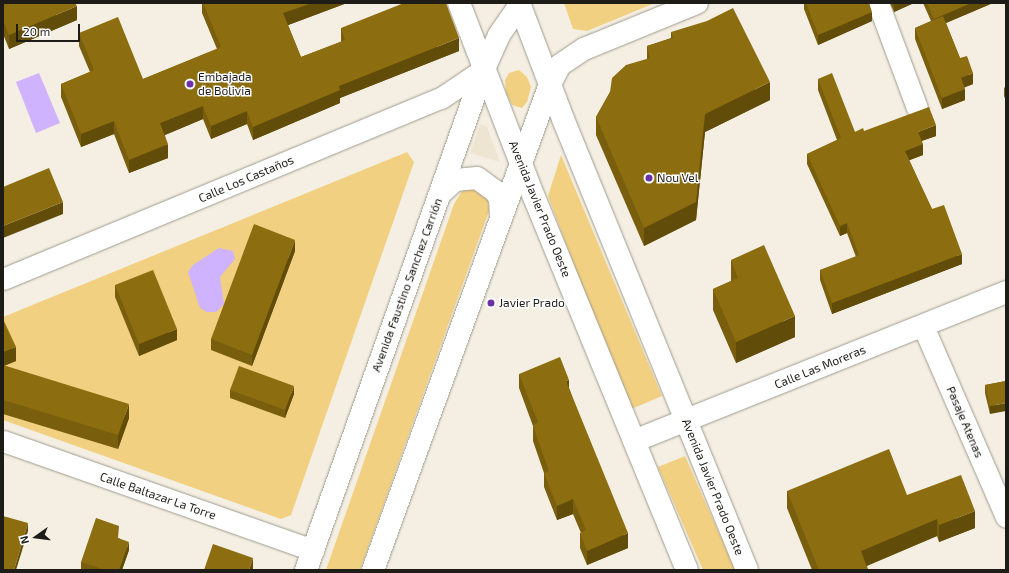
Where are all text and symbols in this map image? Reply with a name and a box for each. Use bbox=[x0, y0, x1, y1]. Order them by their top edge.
scale bar bbox=[18, 16, 82, 42]
text: 20 m bbox=[23, 24, 50, 38]
place label: Embajada de Bolivia bbox=[198, 70, 252, 98]
marker: Embajada de Bolivia bbox=[185, 79, 195, 89]
street label: Avenida Javier Prado Oeste bbox=[506, 138, 574, 280]
street label: Calle Los Castaños bbox=[196, 152, 296, 206]
place label: Nou Vel bbox=[657, 171, 699, 185]
marker: Nou Vel bbox=[644, 173, 654, 183]
street label: Avenida Faustino Sanchez Carrión bbox=[369, 196, 445, 374]
place label: Javier Prado bbox=[499, 296, 565, 310]
marker: Javier Prado bbox=[486, 298, 496, 308]
street label: Calle Las Moreras bbox=[772, 342, 868, 392]
street label: Pasaje Atenas bbox=[943, 384, 987, 460]
street label: Avenida Javier Prado Oeste bbox=[679, 416, 747, 558]
street label: Calle Baltazar La Torre bbox=[98, 469, 218, 523]
north arrow bbox=[16, 517, 56, 557]
text: N bbox=[17, 535, 31, 545]

